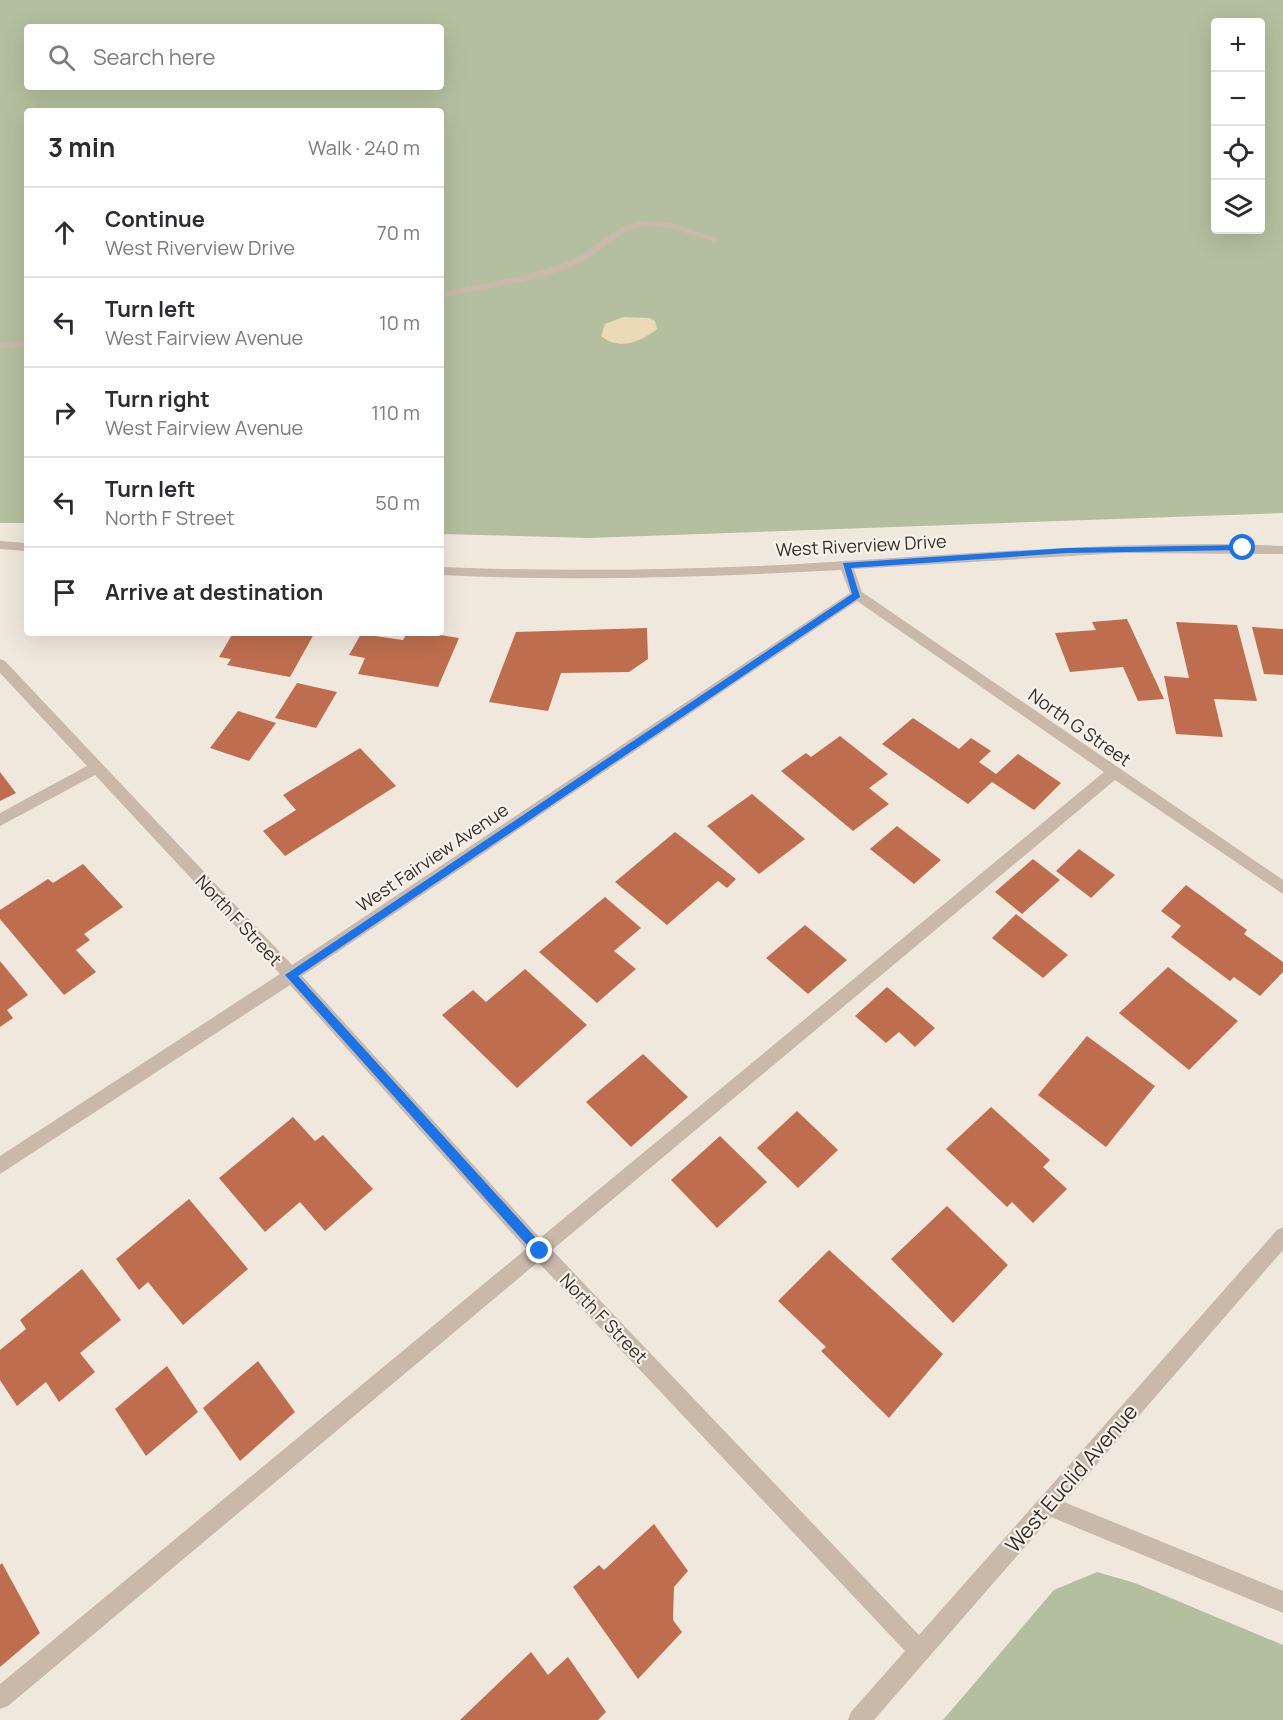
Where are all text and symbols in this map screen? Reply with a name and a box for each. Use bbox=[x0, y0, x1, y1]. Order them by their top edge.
map controls bbox=[1211, 18, 1265, 234]
button: + bbox=[1211, 18, 1265, 72]
search box bbox=[24, 24, 444, 90]
icon: search bbox=[45, 41, 78, 74]
text: Search here bbox=[93, 42, 215, 72]
button: − bbox=[1211, 72, 1265, 126]
button: locate bbox=[1211, 126, 1265, 180]
text: 3 min bbox=[48, 129, 115, 165]
text: Walk · 240 m bbox=[308, 134, 420, 161]
button: layers bbox=[1211, 180, 1265, 234]
text: Continue bbox=[105, 204, 205, 234]
icon: ahead bbox=[48, 216, 81, 249]
text: 70 m bbox=[377, 219, 420, 246]
text: West Riverview Drive bbox=[105, 234, 295, 261]
text: Turn left bbox=[105, 294, 195, 324]
icon: left bbox=[48, 306, 81, 339]
text: 10 m bbox=[379, 309, 420, 336]
text: West Fairview Avenue bbox=[105, 324, 303, 351]
text: Turn right bbox=[105, 384, 210, 414]
icon: right bbox=[48, 396, 81, 429]
text: 110 m bbox=[371, 399, 420, 426]
text: West Fairview Avenue bbox=[105, 414, 303, 441]
text: Turn left bbox=[105, 474, 195, 504]
icon: left bbox=[48, 486, 81, 519]
text: 50 m bbox=[375, 489, 420, 516]
text: North F Street bbox=[105, 504, 234, 531]
street label: West Riverview Drive bbox=[775, 529, 947, 561]
route start bbox=[1229, 534, 1255, 560]
icon: arrive bbox=[48, 576, 81, 609]
text: Arrive at destination bbox=[105, 577, 323, 607]
street label: North G Street bbox=[1024, 683, 1136, 771]
street label: West Fairview Avenue bbox=[351, 797, 513, 917]
street label: North F Street bbox=[190, 869, 288, 971]
route end bbox=[526, 1237, 552, 1263]
street label: North F Street bbox=[555, 1268, 653, 1368]
street label: West Euclid Avenue bbox=[999, 1398, 1143, 1558]

